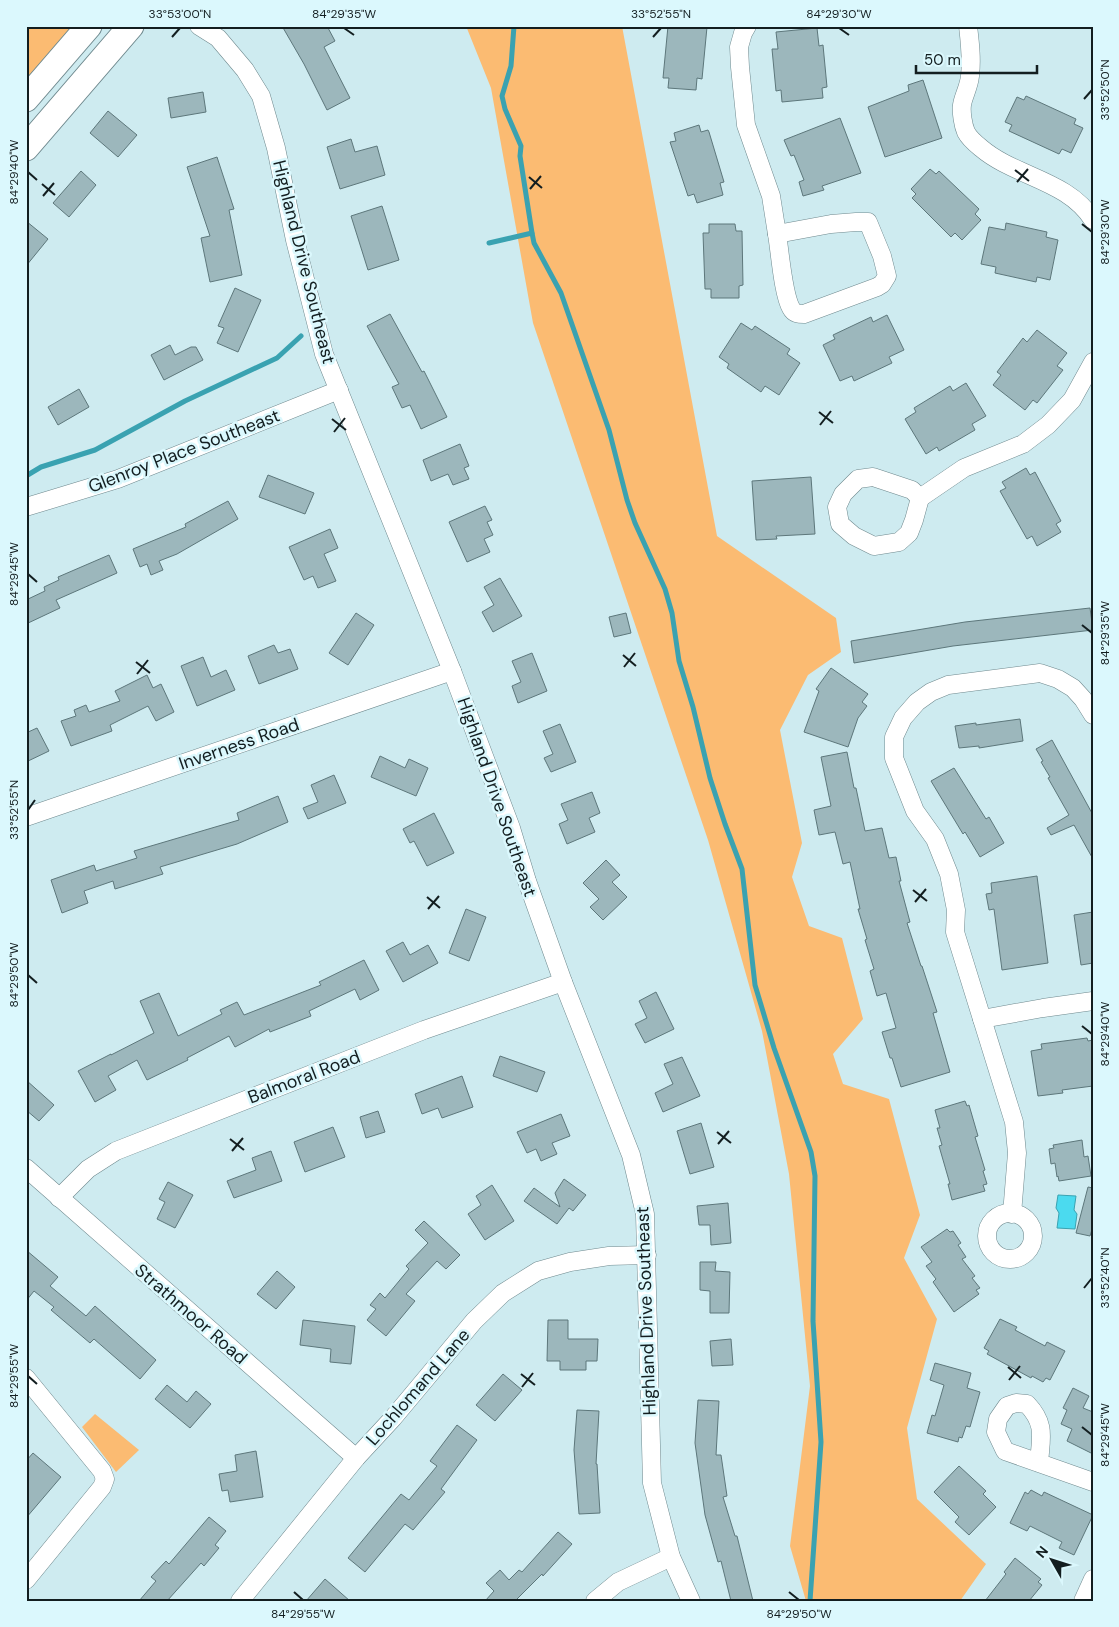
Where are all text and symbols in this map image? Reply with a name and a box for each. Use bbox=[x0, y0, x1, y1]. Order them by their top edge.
text: 33°53'00"N bbox=[149, 6, 211, 22]
text: 84°29'35"W bbox=[312, 6, 377, 22]
text: 33°52'55"N bbox=[631, 6, 691, 22]
text: 84°29'30"W bbox=[806, 6, 872, 22]
scale bar bbox=[916, 42, 1038, 74]
text: 50 m bbox=[924, 50, 961, 70]
text: 33°52'50"N bbox=[1097, 59, 1113, 121]
text: 84°29'40"W bbox=[6, 139, 22, 204]
street label: Highland Drive Southeast bbox=[267, 158, 341, 366]
text: 84°29'30"W bbox=[1097, 199, 1113, 265]
street label: Glenroy Place Southeast bbox=[85, 403, 283, 499]
text: 84°29'45"W bbox=[6, 542, 22, 606]
text: 84°29'35"W bbox=[1097, 600, 1113, 665]
street label: Highland Drive Southeast bbox=[452, 694, 542, 900]
street label: Inverness Road bbox=[176, 712, 302, 776]
text: 33°52'55"N bbox=[6, 780, 22, 840]
text: 84°29'50"W bbox=[6, 942, 22, 1008]
text: 84°29'40"W bbox=[1097, 1001, 1113, 1066]
street label: Balmoral Road bbox=[244, 1045, 364, 1109]
street label: Highland Drive Southeast bbox=[630, 1206, 662, 1416]
text: 33°52'40"N bbox=[1097, 1248, 1113, 1308]
street label: Strathmoor Road bbox=[130, 1258, 252, 1370]
street label: Lochlomand Lane bbox=[361, 1324, 475, 1450]
text: 84°29'55"W bbox=[6, 1344, 22, 1408]
text: 84°29'45"W bbox=[1097, 1403, 1113, 1467]
north arrow bbox=[1026, 1534, 1076, 1584]
text: N bbox=[1032, 1542, 1052, 1561]
text: 84°29'55"W bbox=[271, 1606, 335, 1622]
text: 84°29'50"W bbox=[766, 1606, 832, 1622]

